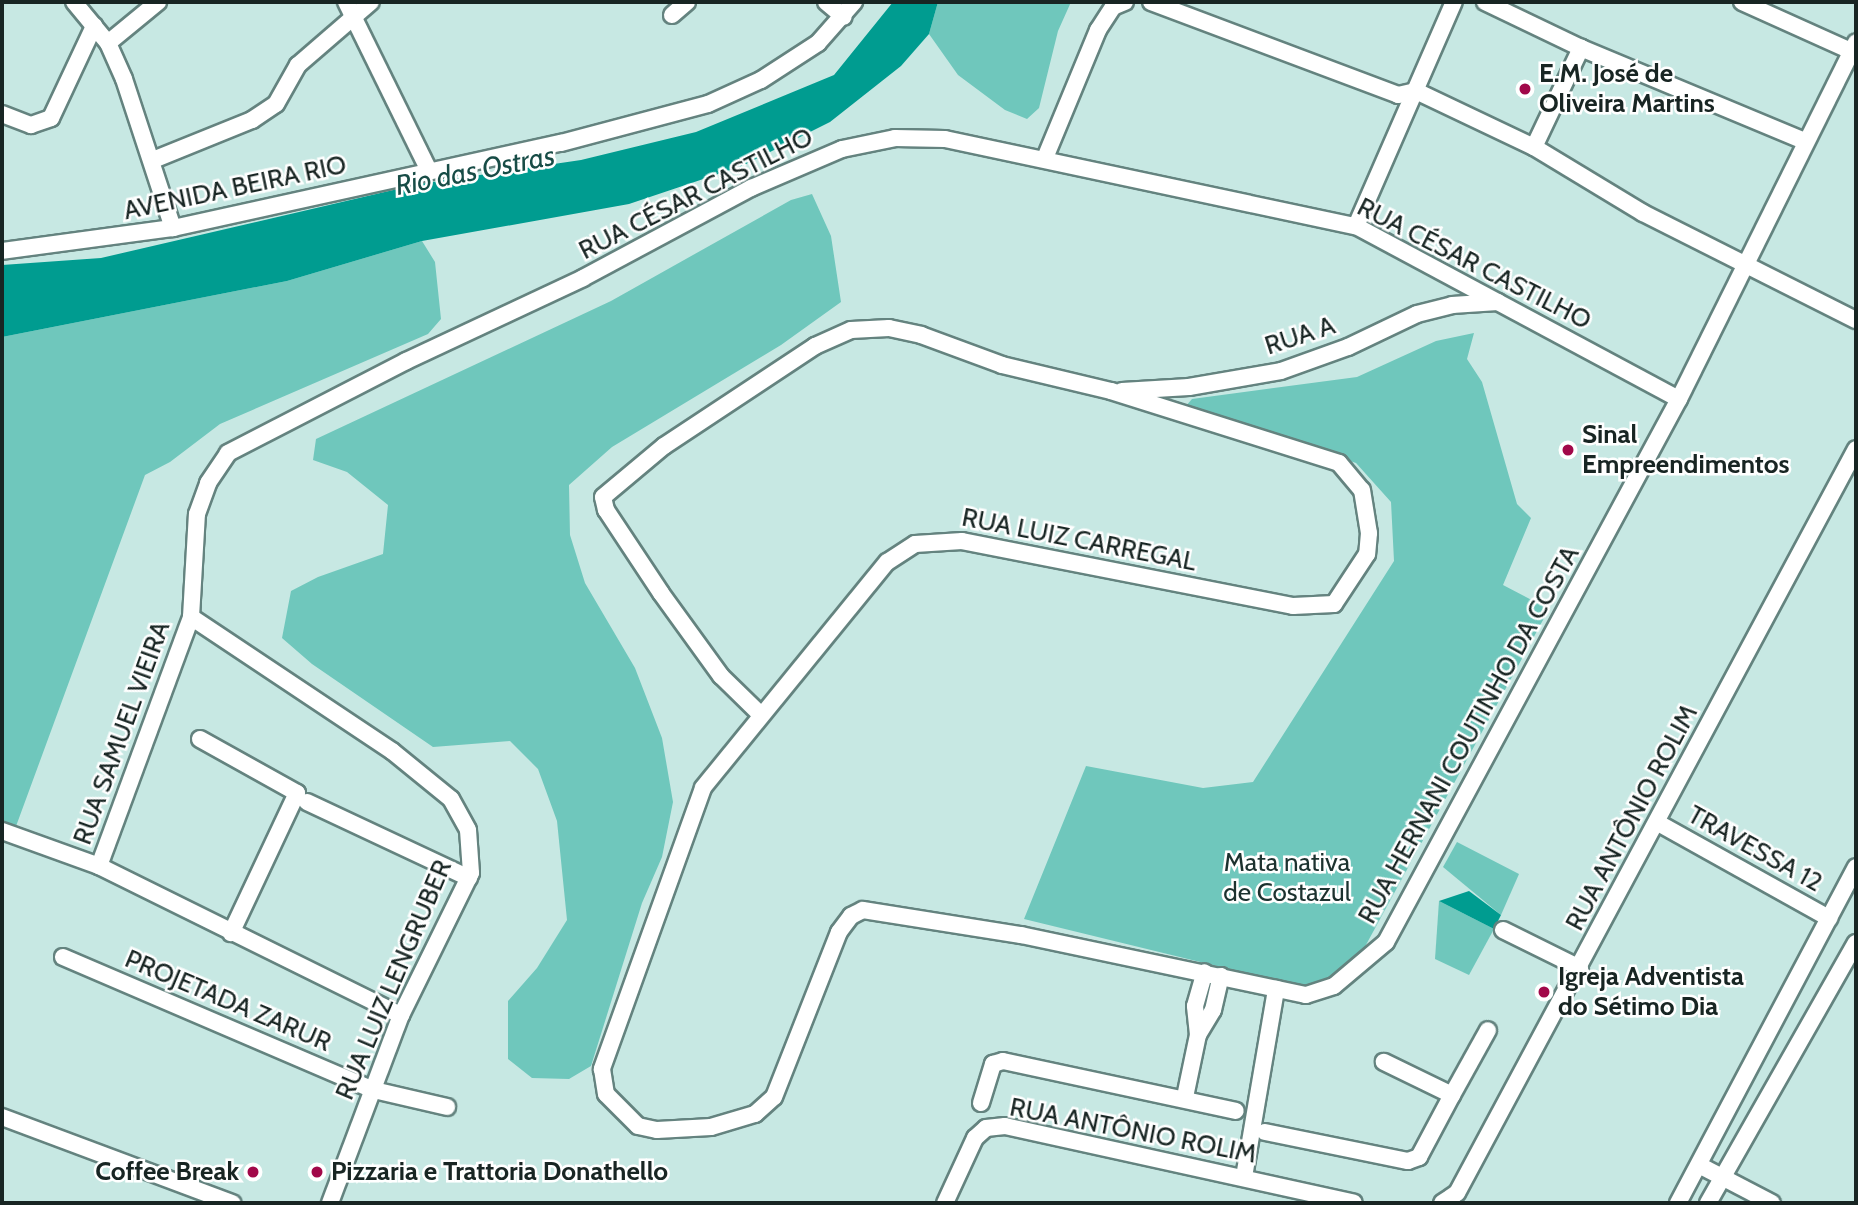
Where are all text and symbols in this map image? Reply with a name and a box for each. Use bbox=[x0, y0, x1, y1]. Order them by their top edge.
place label: E.M. José de Oliveira Martins bbox=[1539, 58, 1715, 119]
marker: E.M. José de Oliveira Martins bbox=[1517, 81, 1533, 97]
street label: RUA CÉSAR CASTILHO bbox=[574, 121, 818, 267]
water label: Rio das Ostras bbox=[393, 138, 557, 202]
street label: AVENIDA BEIRA RIO bbox=[121, 149, 349, 227]
street label: RUA CÉSAR CASTILHO bbox=[1352, 191, 1596, 337]
street label: RUA A bbox=[1261, 310, 1339, 362]
place label: Sinal Empreendimentos bbox=[1582, 419, 1790, 480]
marker: Sinal Empreendimentos bbox=[1560, 442, 1576, 458]
street label: RUA LUIZ CARREGAL bbox=[959, 502, 1199, 578]
street label: RUA HERNANI COUTINHO DA COSTA bbox=[1352, 541, 1586, 929]
street label: RUA SAMUEL VIEIRA bbox=[67, 617, 177, 849]
street label: RUA ANTÔNIO ROLIM bbox=[1559, 700, 1705, 936]
street label: TRAVESSA 12 bbox=[1682, 799, 1828, 899]
park label: Mata nativa de Costazul bbox=[1223, 847, 1351, 908]
street label: RUA LUIZ LENGRUBER bbox=[329, 855, 459, 1105]
street label: PROJETADA ZARUR bbox=[120, 943, 336, 1059]
place label: Igreja Adventista do Sétimo Dia bbox=[1558, 961, 1744, 1023]
marker: Igreja Adventista do Sétimo Dia bbox=[1536, 984, 1552, 1000]
street label: RUA ANTÔNIO ROLIM bbox=[1007, 1092, 1259, 1170]
place label: Coffee Break bbox=[95, 1156, 239, 1188]
place label: Pizzaria e Trattoria Donathello bbox=[331, 1156, 668, 1188]
marker: Coffee Break bbox=[245, 1164, 261, 1180]
marker: Pizzaria e Trattoria Donathello bbox=[309, 1164, 325, 1180]

